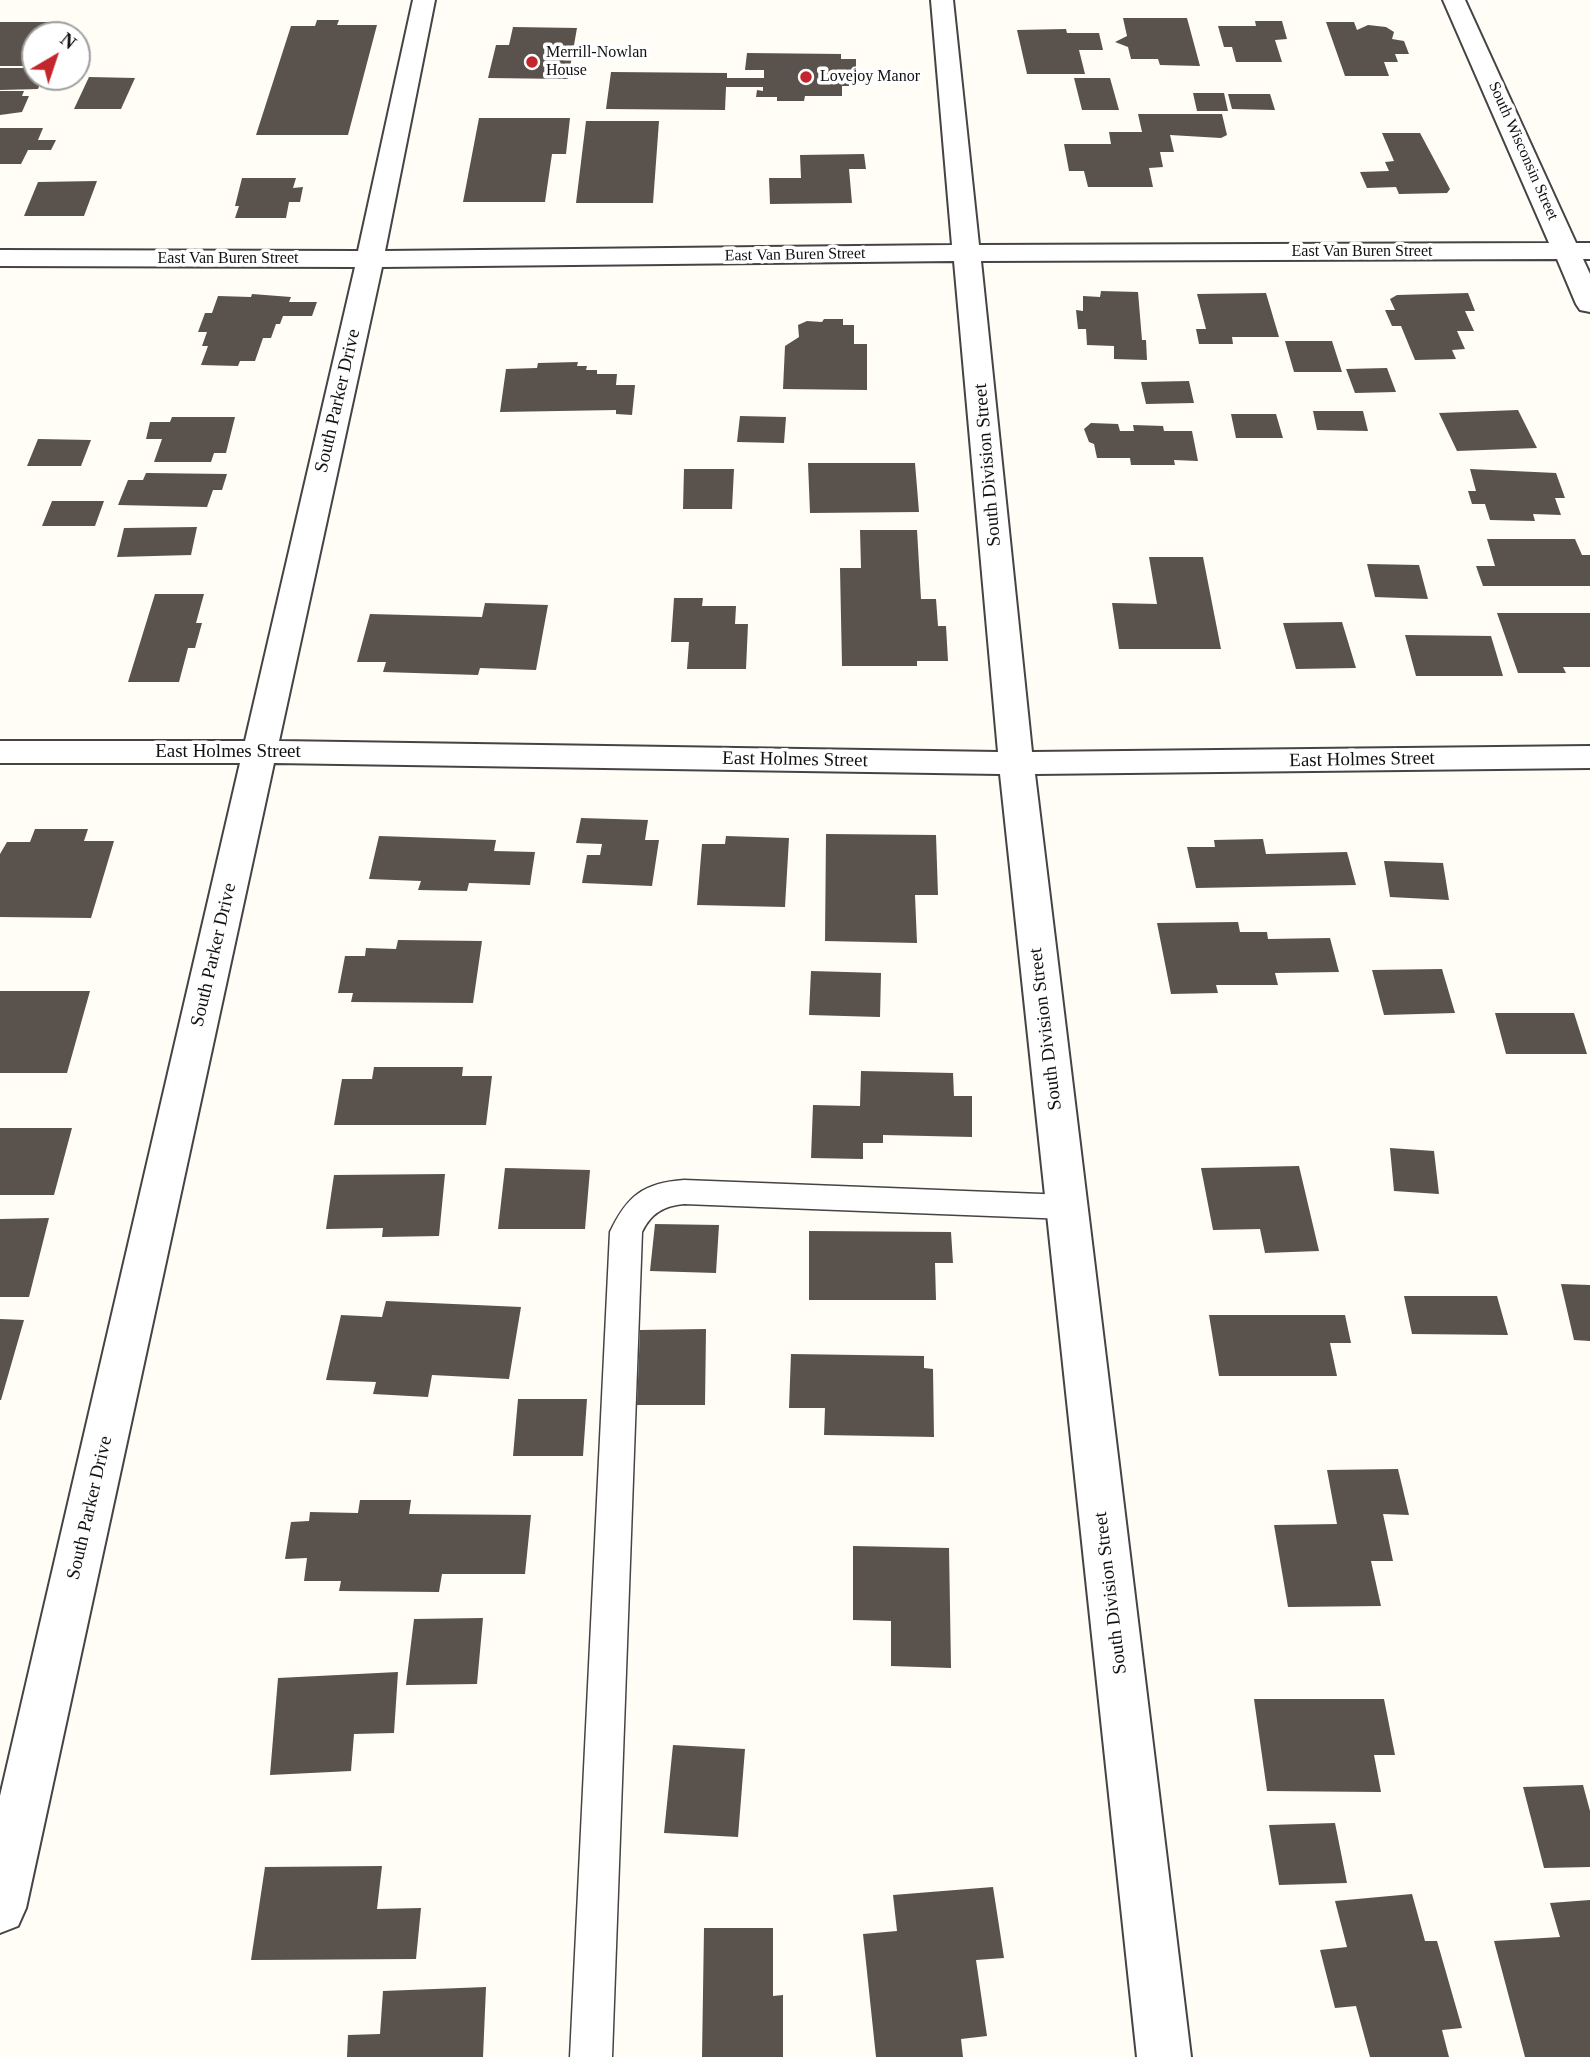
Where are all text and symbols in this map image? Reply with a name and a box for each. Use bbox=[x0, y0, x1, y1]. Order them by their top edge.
north arrow bbox=[21, 21, 91, 91]
text: N bbox=[56, 28, 80, 53]
place label: Merrill-Nowlan House bbox=[546, 43, 647, 81]
marker: Merrill-Nowlan House bbox=[524, 54, 540, 70]
place label: Lovejoy Manor bbox=[820, 67, 920, 87]
marker: Lovejoy Manor bbox=[798, 69, 814, 85]
street label: South Wisconsin Street bbox=[1484, 79, 1562, 223]
street label: East Van Buren Street bbox=[1292, 242, 1432, 262]
street label: East Van Buren Street bbox=[724, 244, 866, 266]
street label: East Van Buren Street bbox=[158, 249, 298, 269]
street label: South Parker Drive bbox=[310, 327, 366, 475]
street label: South Division Street bbox=[970, 383, 1006, 547]
street label: East Holmes Street bbox=[155, 741, 301, 763]
street label: East Holmes Street bbox=[722, 747, 868, 773]
street label: East Holmes Street bbox=[1289, 747, 1435, 773]
street label: South Parker Drive bbox=[186, 881, 242, 1029]
street label: South Division Street bbox=[1025, 946, 1067, 1112]
street label: South Parker Drive bbox=[62, 1434, 118, 1582]
street label: South Division Street bbox=[1090, 1510, 1132, 1676]

